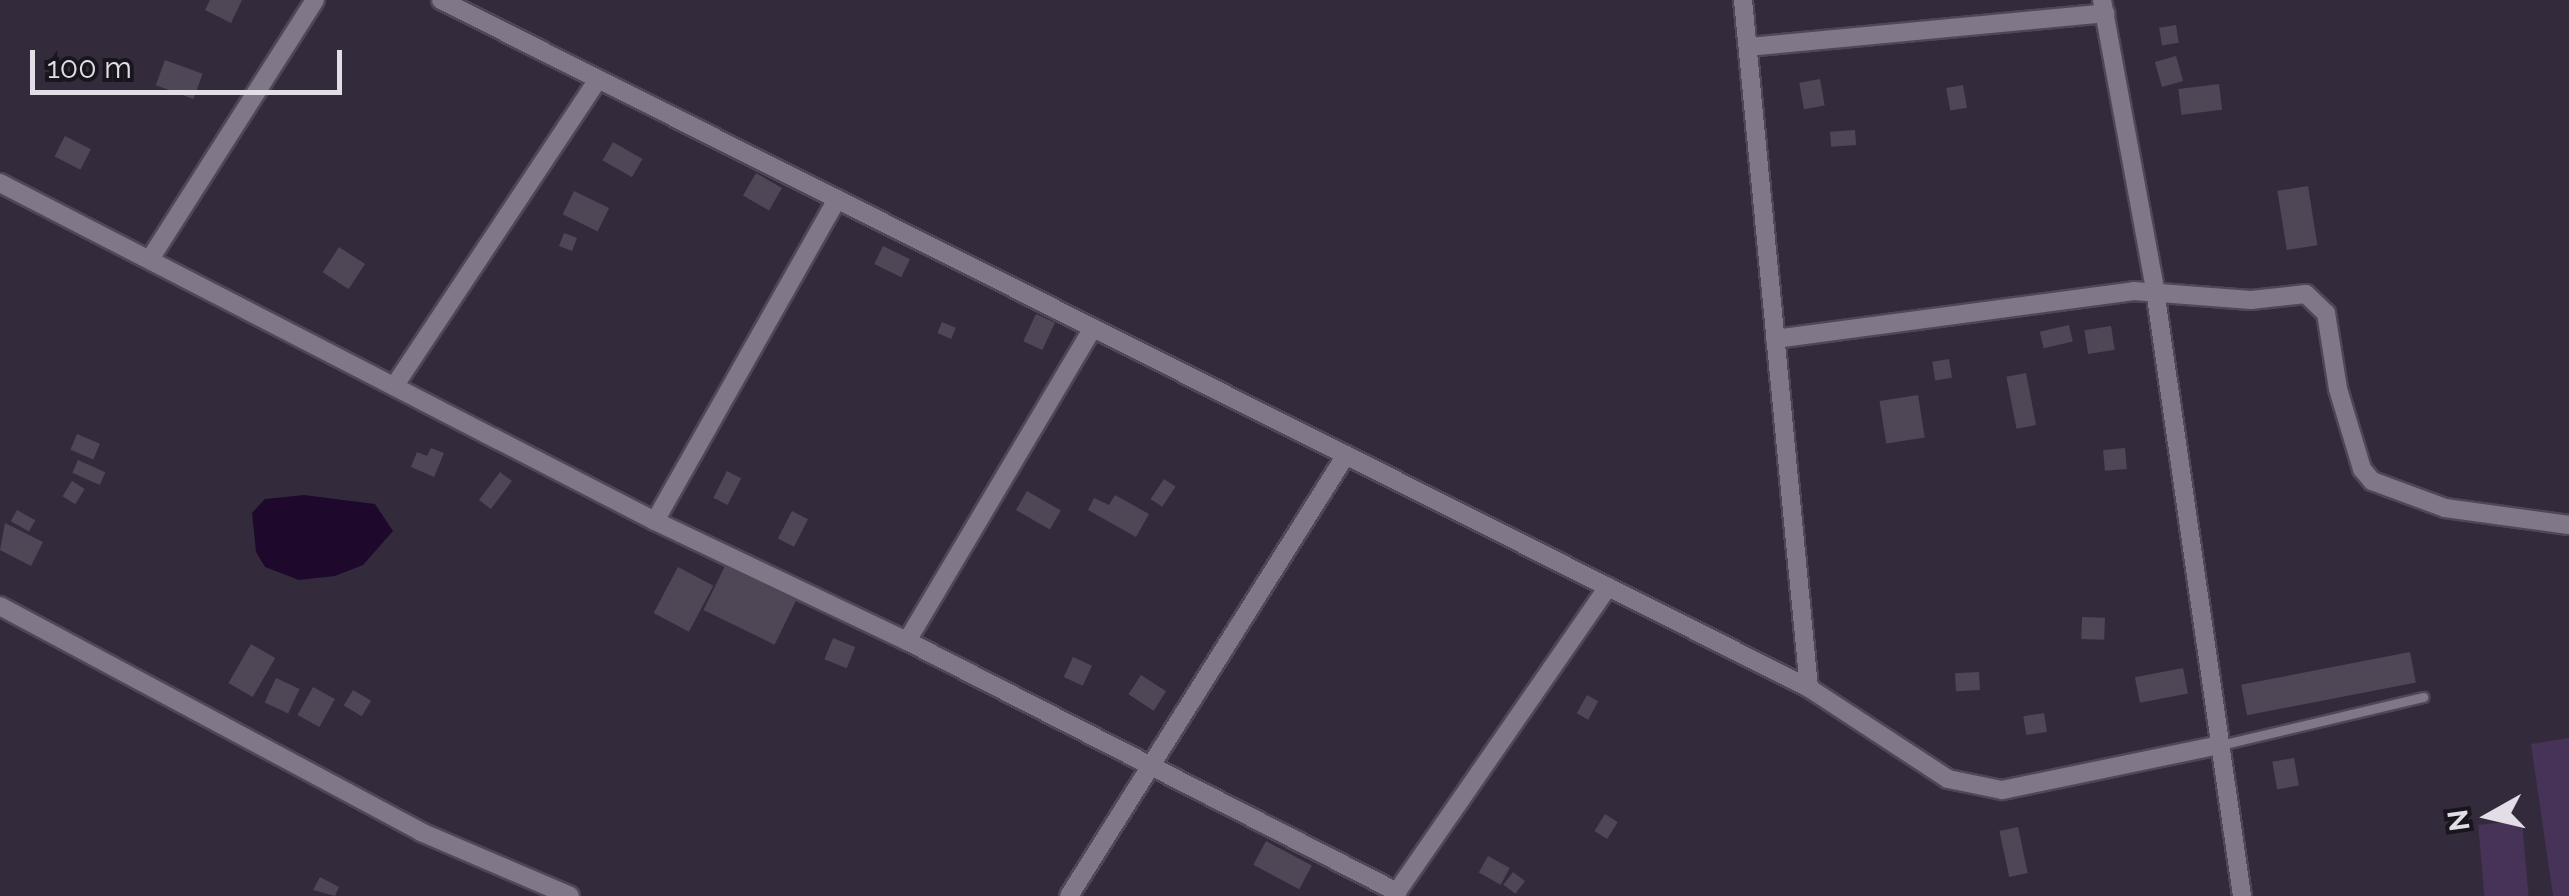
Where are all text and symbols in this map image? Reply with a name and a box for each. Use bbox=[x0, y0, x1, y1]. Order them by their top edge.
scale bar bbox=[35, 30, 348, 92]
text: 100 m bbox=[47, 50, 132, 85]
north arrow bbox=[2439, 766, 2539, 866]
text: N bbox=[2441, 807, 2477, 833]

